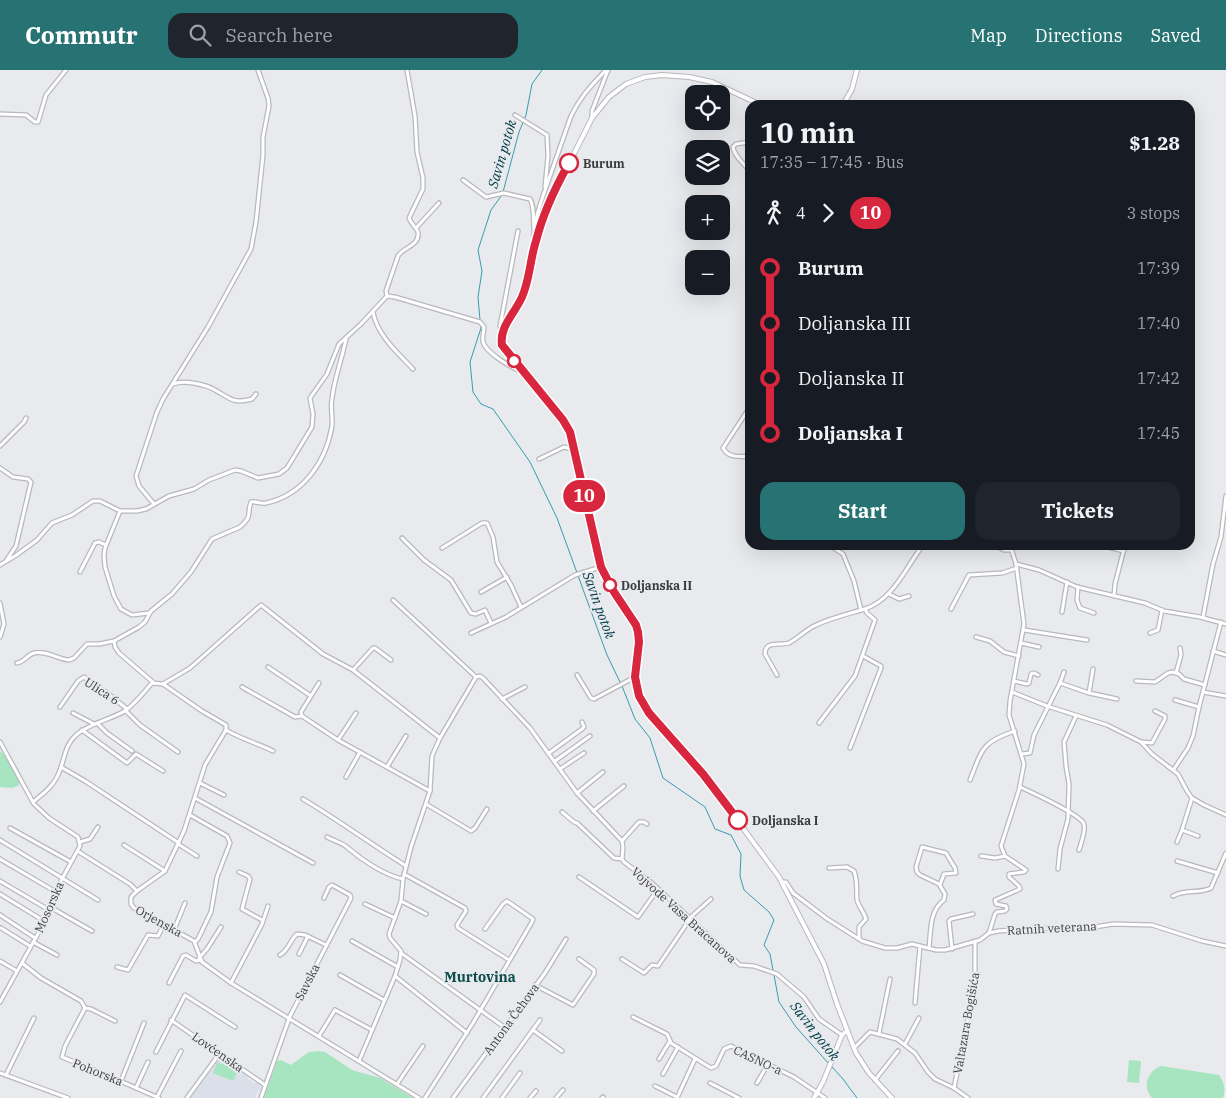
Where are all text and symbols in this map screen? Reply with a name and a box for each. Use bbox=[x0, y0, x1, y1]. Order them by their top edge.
search box bbox=[168, 13, 518, 58]
text: Commutr bbox=[25, 19, 138, 51]
icon: search bbox=[186, 21, 214, 49]
text: Search here bbox=[226, 23, 333, 47]
text: Map bbox=[970, 24, 1007, 47]
text: Directions bbox=[1035, 24, 1123, 47]
text: Saved bbox=[1151, 24, 1201, 47]
map controls bbox=[685, 85, 730, 295]
button: locate bbox=[685, 85, 730, 130]
text: 10 min bbox=[760, 114, 855, 151]
water label: Savin potok bbox=[483, 117, 521, 191]
text: $1.28 bbox=[1129, 131, 1180, 155]
button: layers bbox=[685, 140, 730, 185]
text: 17:35 – 17:45 · Bus bbox=[760, 152, 904, 172]
marker: Burum bbox=[559, 153, 579, 173]
place label: Burum bbox=[583, 156, 625, 171]
button: + bbox=[685, 195, 730, 240]
icon: walk bbox=[760, 199, 788, 227]
icon: forward bbox=[814, 199, 842, 227]
text: 10 bbox=[860, 201, 881, 224]
text: 4 bbox=[796, 203, 806, 223]
text: 3 stops bbox=[1127, 203, 1180, 223]
button: − bbox=[685, 250, 730, 295]
text: Burum bbox=[798, 256, 864, 280]
text: 17:39 bbox=[1137, 258, 1180, 278]
text: Doljanska III bbox=[798, 311, 911, 335]
text: 17:40 bbox=[1137, 313, 1180, 333]
unlabelled marker bbox=[507, 354, 521, 368]
text: Doljanska II bbox=[798, 366, 904, 390]
text: 17:42 bbox=[1137, 368, 1180, 388]
text: Doljanska I bbox=[798, 421, 903, 445]
text: 17:45 bbox=[1137, 423, 1180, 443]
line badge: 10 bbox=[562, 480, 606, 512]
button: Start bbox=[760, 482, 965, 540]
button: Tickets bbox=[975, 482, 1180, 540]
text: 10 bbox=[573, 484, 595, 507]
water label: Savin potok bbox=[578, 568, 620, 642]
marker: Doljanska II bbox=[603, 578, 617, 592]
place label: Doljanska II bbox=[621, 578, 692, 593]
street label: Ulica 6 bbox=[82, 674, 122, 708]
marker: Doljanska I bbox=[728, 810, 748, 830]
place label: Doljanska I bbox=[752, 813, 819, 828]
street label: Vojvode Vasa Bracanova bbox=[628, 864, 740, 966]
street label: Mosorska bbox=[31, 879, 67, 935]
street label: Orjenska bbox=[133, 902, 185, 940]
street label: Ratnih veterana bbox=[1007, 918, 1098, 938]
street label: Savska bbox=[291, 961, 323, 1003]
district label: Murtovina bbox=[444, 968, 516, 986]
street label: Valtazara Bogišića bbox=[950, 971, 982, 1075]
street label: Antona Čehova bbox=[480, 980, 542, 1058]
water label: Savin potok bbox=[786, 997, 844, 1065]
street label: Lovćenska bbox=[189, 1029, 247, 1076]
street label: CASNO-a bbox=[731, 1042, 785, 1078]
street label: Pohorska bbox=[71, 1055, 126, 1089]

